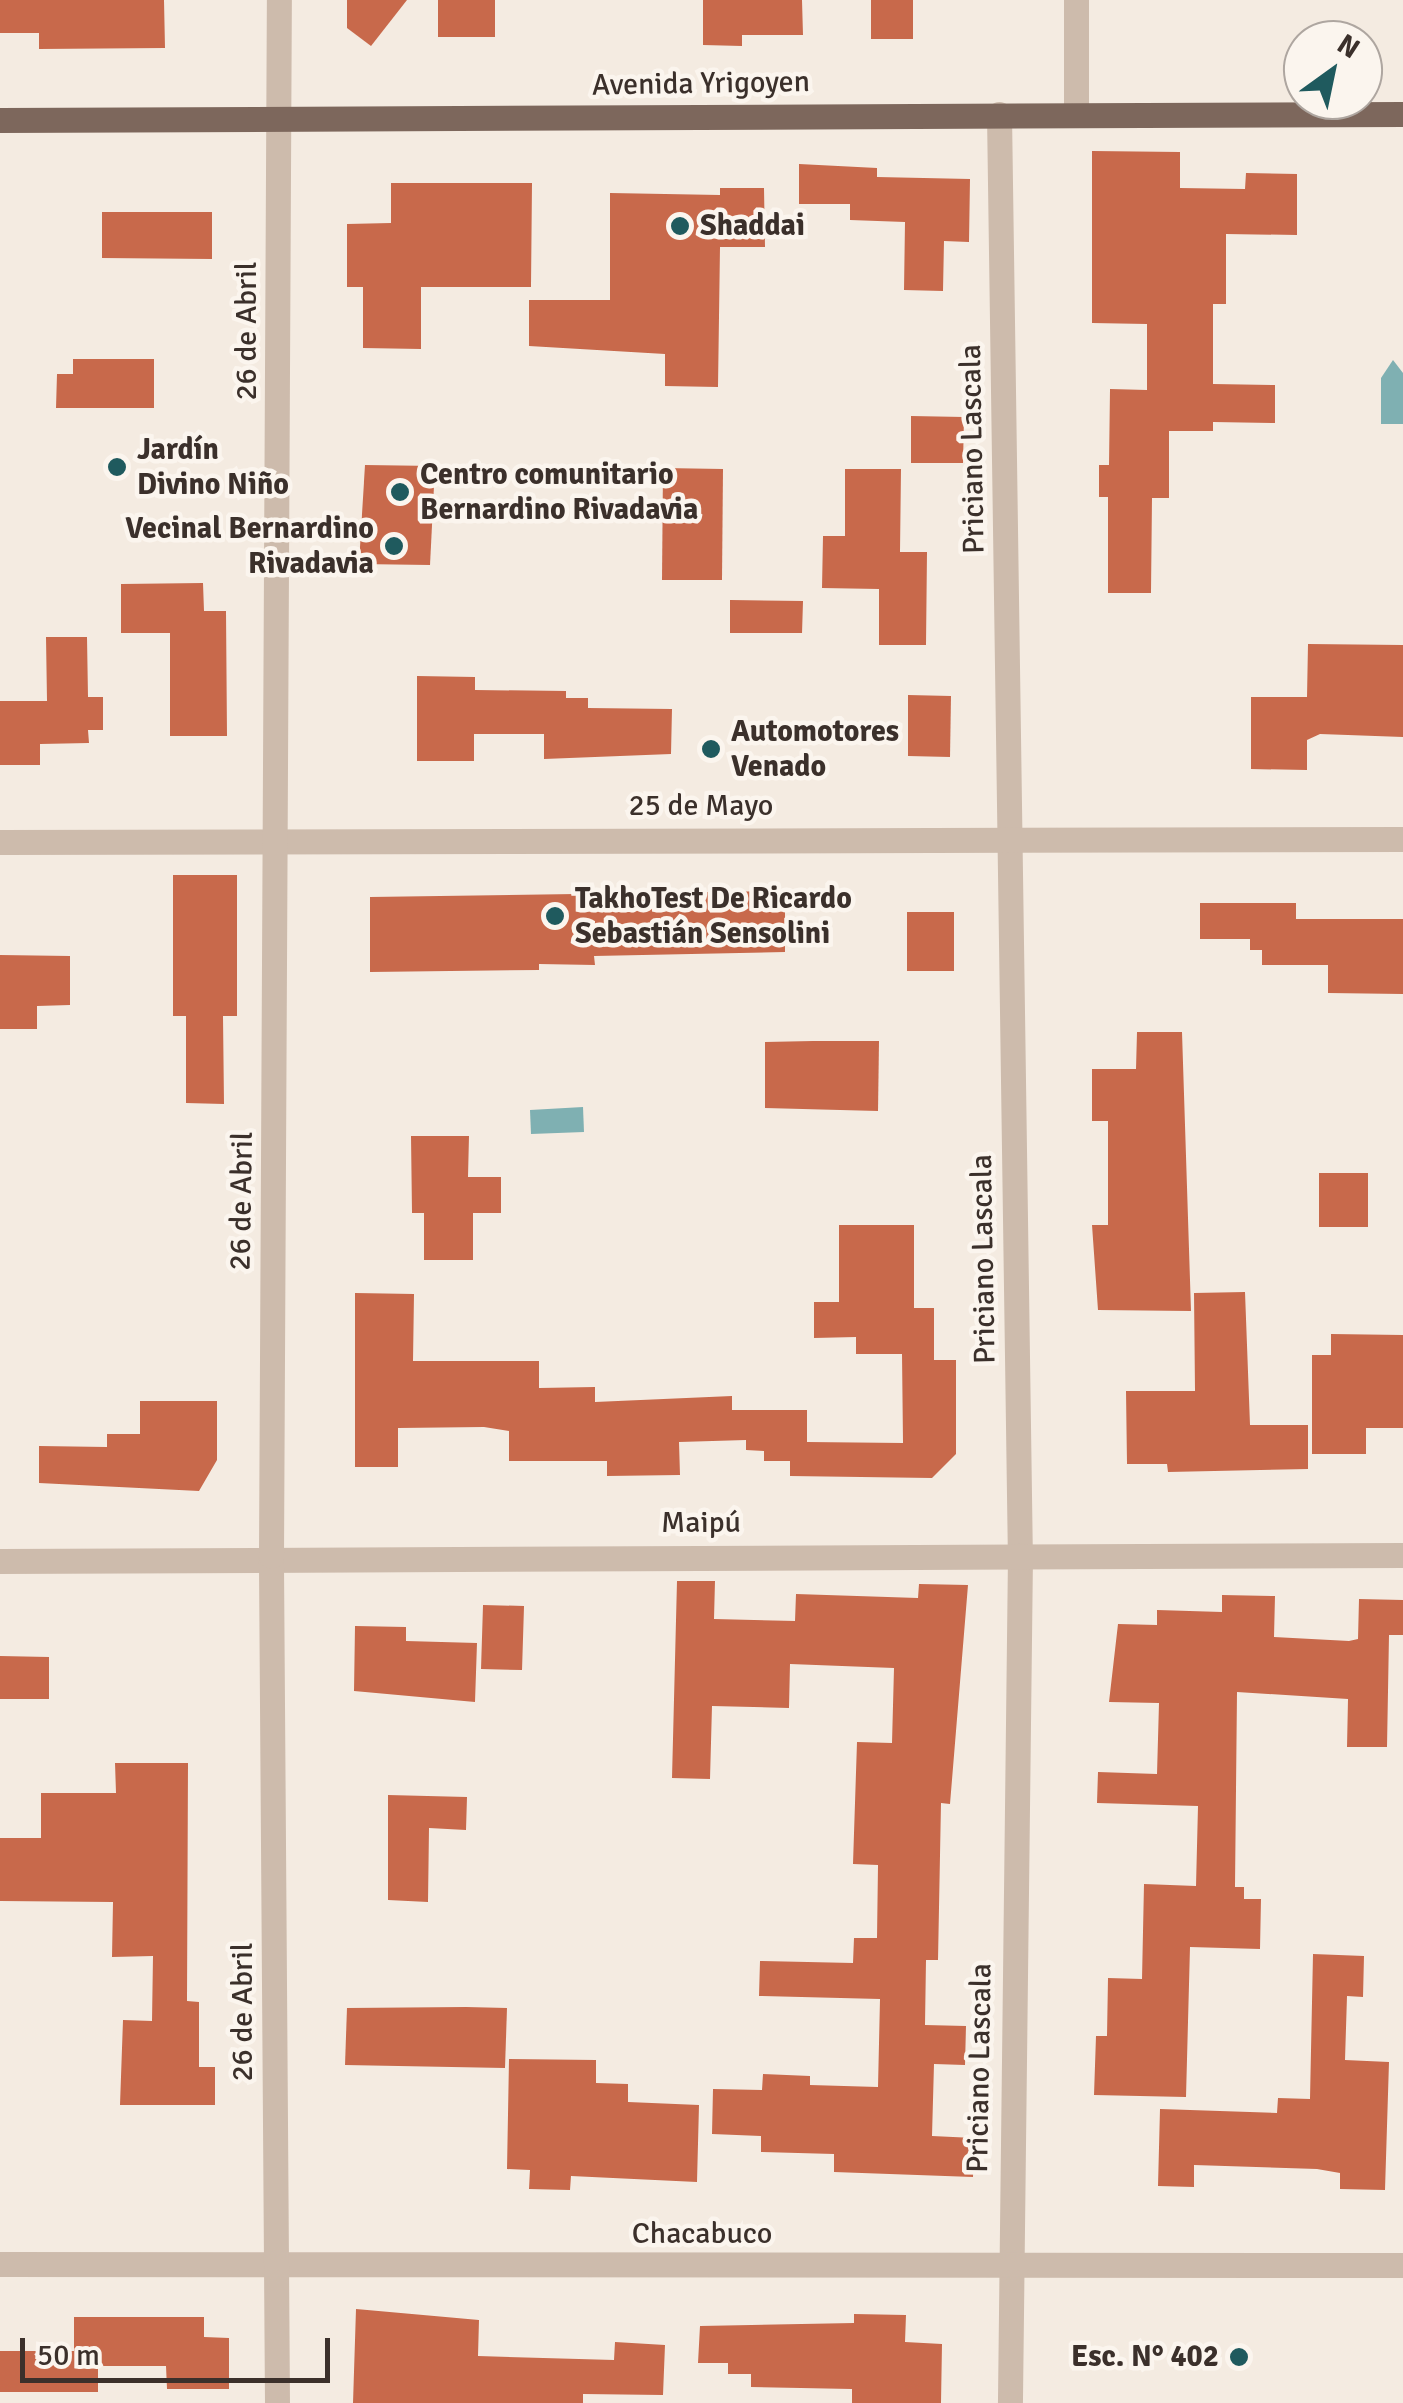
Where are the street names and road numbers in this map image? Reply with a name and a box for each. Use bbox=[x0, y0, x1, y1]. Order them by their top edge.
street label: Avenida Yrigoyen bbox=[592, 64, 810, 104]
street label: 26 de Abril bbox=[229, 261, 265, 401]
street label: Priciano Lascala bbox=[953, 344, 993, 554]
street label: 25 de Mayo bbox=[629, 788, 773, 824]
street label: 26 de Abril bbox=[223, 1131, 261, 1271]
street label: Priciano Lascala bbox=[964, 1154, 1004, 1364]
street label: Maipú bbox=[661, 1505, 741, 1541]
street label: 26 de Abril bbox=[225, 1942, 261, 2082]
street label: Priciano Lascala bbox=[960, 1963, 1000, 2173]
street label: Chacabuco bbox=[632, 2216, 772, 2252]

